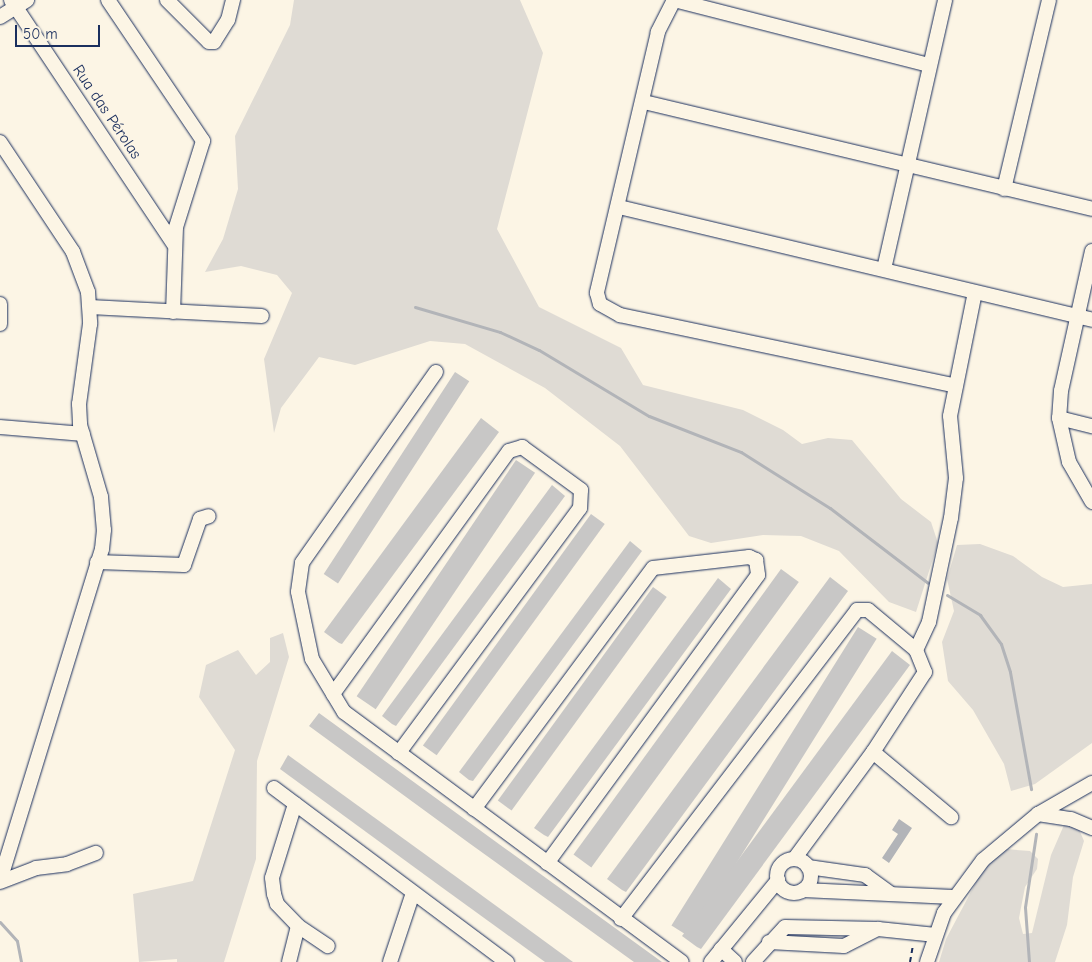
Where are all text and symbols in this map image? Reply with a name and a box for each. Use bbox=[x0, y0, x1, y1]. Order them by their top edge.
scale bar bbox=[18, 15, 102, 47]
text: 50 m bbox=[23, 25, 58, 43]
street label: Rua das Pérolas bbox=[68, 61, 146, 163]

